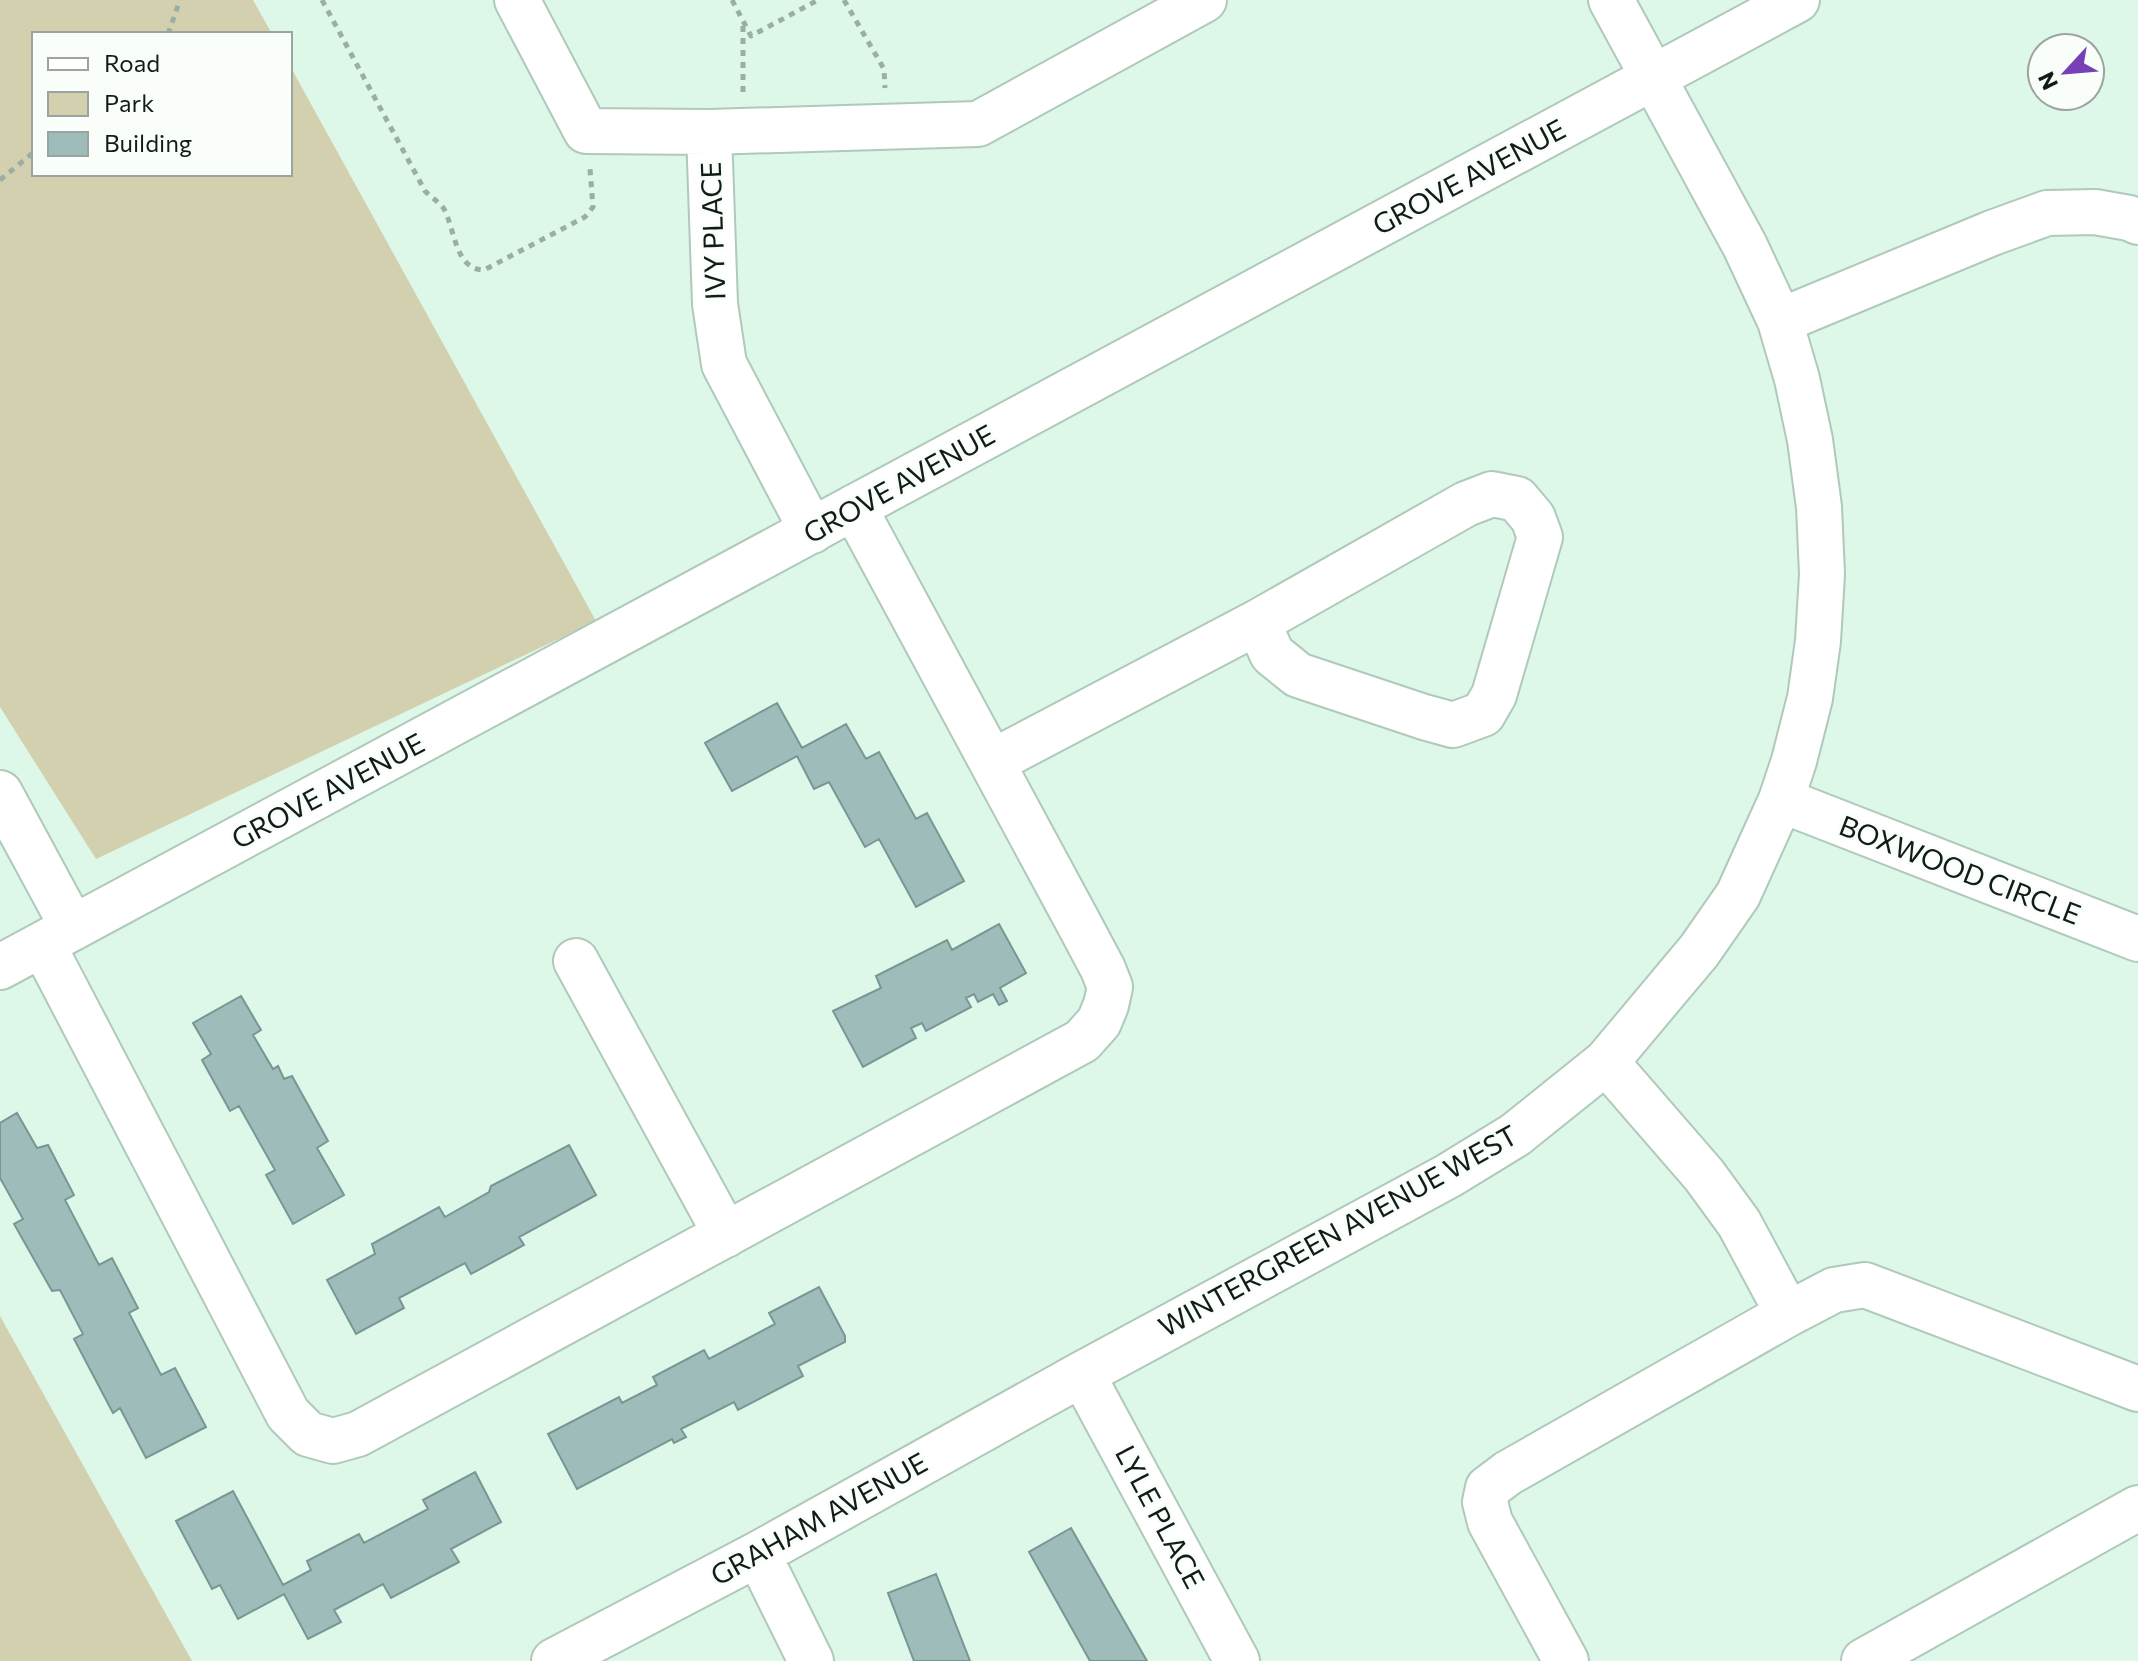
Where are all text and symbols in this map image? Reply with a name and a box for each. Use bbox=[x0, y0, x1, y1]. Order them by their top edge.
legend bbox=[32, 32, 292, 176]
north arrow bbox=[2026, 32, 2106, 112]
text: Road bbox=[104, 48, 160, 77]
text: N bbox=[2032, 68, 2063, 94]
text: Park bbox=[104, 88, 154, 117]
street label: GROVE AVENUE bbox=[1366, 111, 1571, 241]
text: Building bbox=[104, 128, 192, 157]
street label: IVY PLACE bbox=[693, 161, 731, 301]
street label: GROVE AVENUE bbox=[797, 416, 1000, 550]
street label: GROVE AVENUE bbox=[225, 725, 430, 855]
street label: BOXWOOD CIRCLE bbox=[1835, 807, 2086, 931]
street label: WINTERGREEN AVENUE WEST bbox=[1152, 1117, 1523, 1343]
street label: LYLE PLACE bbox=[1109, 1439, 1213, 1594]
street label: GRAHAM AVENUE bbox=[704, 1445, 933, 1592]

